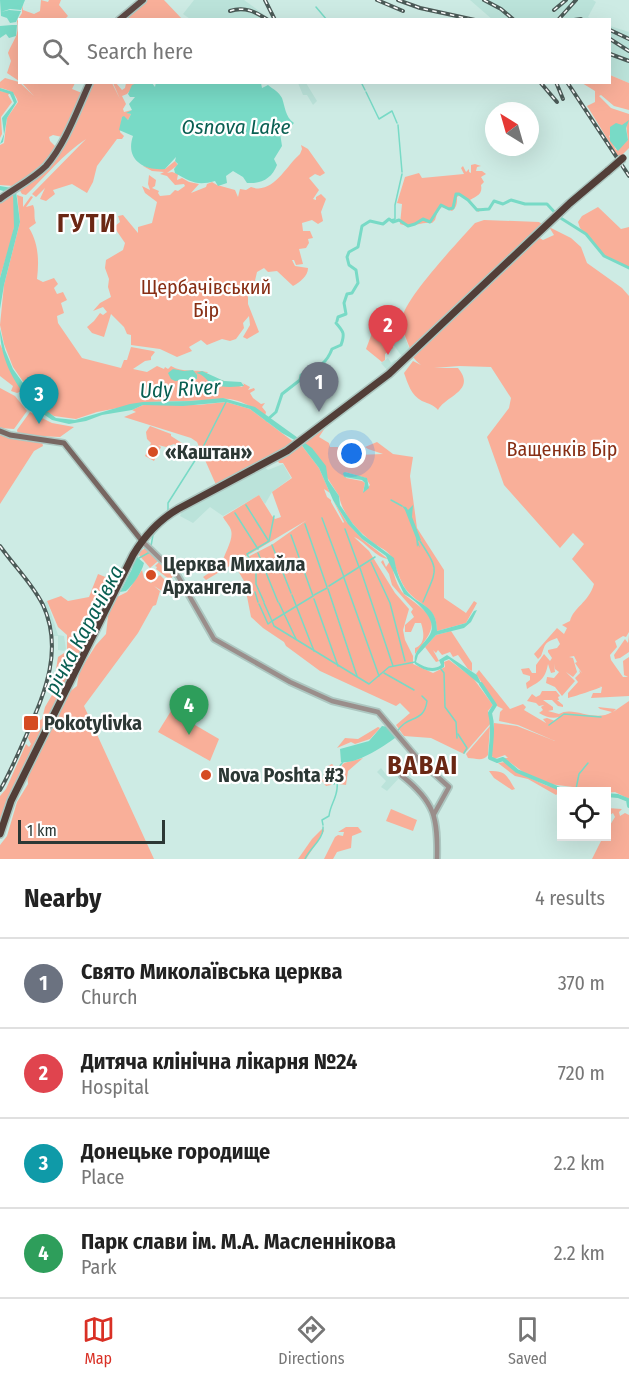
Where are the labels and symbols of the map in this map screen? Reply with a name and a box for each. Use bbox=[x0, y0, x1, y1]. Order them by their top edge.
north arrow bbox=[485, 102, 539, 156]
water label: Osnova Lake bbox=[182, 114, 290, 140]
district label: ГУТИ bbox=[57, 208, 117, 239]
park label: Щербачівський Бір bbox=[141, 275, 271, 322]
pin: 2 bbox=[368, 306, 408, 355]
pin: 1 bbox=[300, 362, 338, 412]
pin: 3 bbox=[20, 374, 58, 424]
water label: Udy River bbox=[139, 374, 222, 404]
park label: Ващенків Бір bbox=[507, 437, 617, 461]
your location bbox=[337, 439, 366, 468]
place label: «Каштан» bbox=[165, 440, 253, 464]
marker: «Каштан» bbox=[146, 445, 160, 459]
place label: Церква Михайла Архангела bbox=[162, 552, 306, 599]
water label: річка Карачівка bbox=[39, 561, 129, 699]
marker: Церква Михайла Архангела bbox=[144, 568, 158, 582]
pin: 4 bbox=[170, 686, 208, 735]
place label: Pokotylivka bbox=[44, 711, 142, 735]
marker: Pokotylivka bbox=[22, 714, 40, 732]
district label: BABAI bbox=[387, 750, 459, 781]
place label: Nova Poshta #3 bbox=[218, 763, 344, 787]
marker: Nova Poshta #3 bbox=[199, 768, 213, 782]
scale bar bbox=[18, 817, 165, 844]

